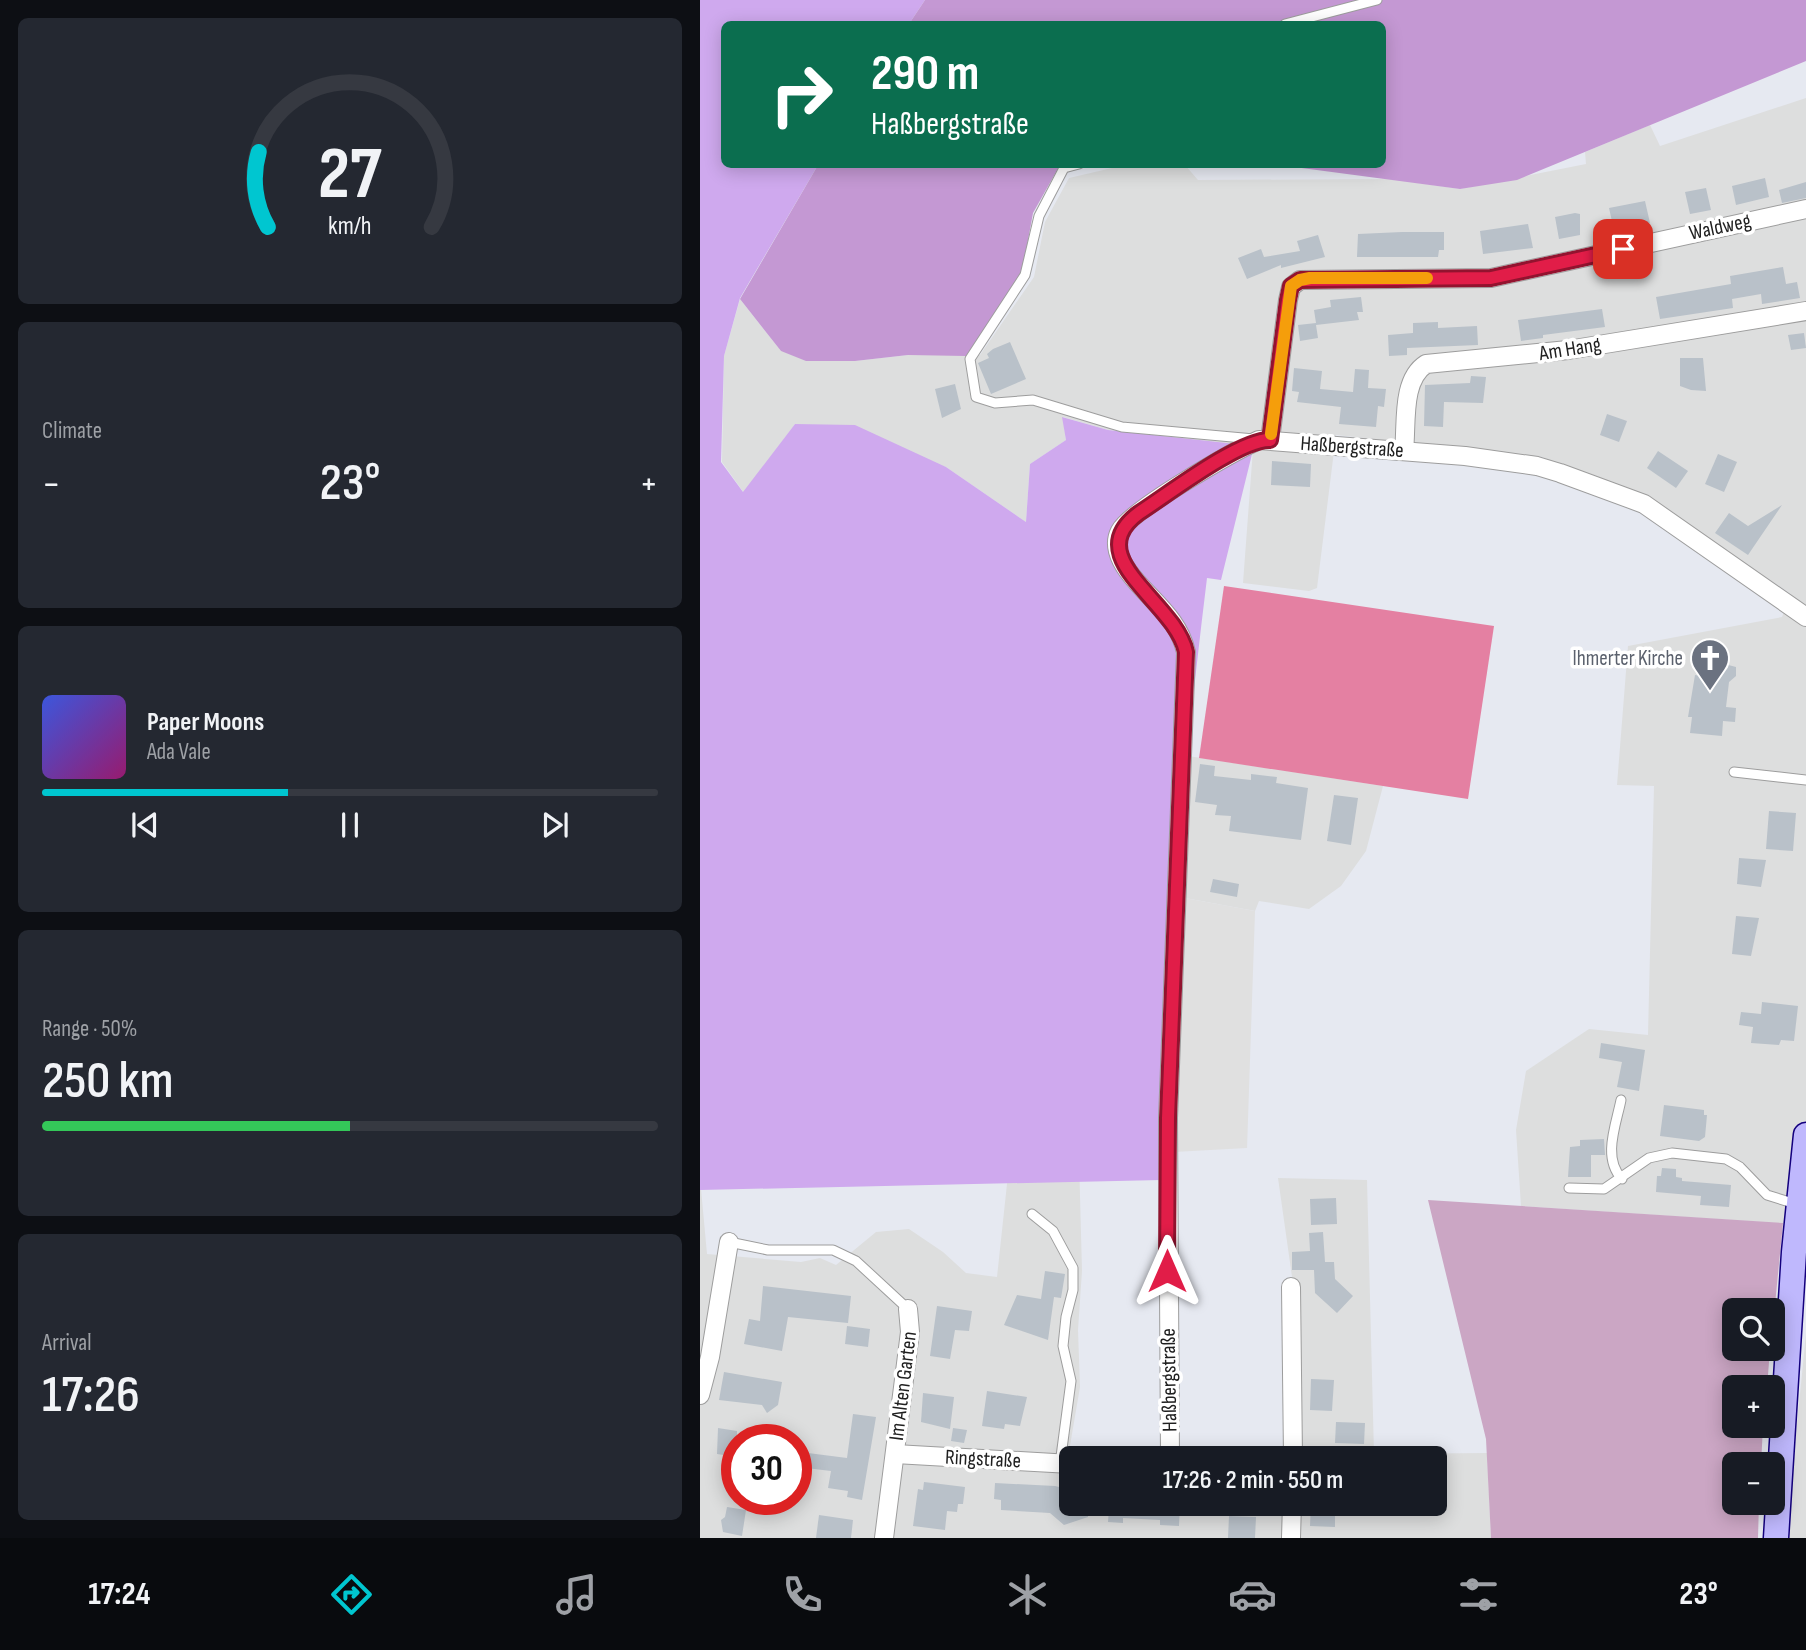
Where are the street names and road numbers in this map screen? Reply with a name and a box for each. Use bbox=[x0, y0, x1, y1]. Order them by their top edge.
street label: Waldweg bbox=[1687, 208, 1753, 246]
street label: Am Hang bbox=[1536, 332, 1603, 366]
street label: Haßbergstraße bbox=[1299, 431, 1405, 463]
street label: Haßbergstraße bbox=[1156, 1328, 1182, 1432]
street label: Im Alten Garten bbox=[884, 1330, 922, 1442]
street label: Ringstraße bbox=[944, 1445, 1022, 1473]

